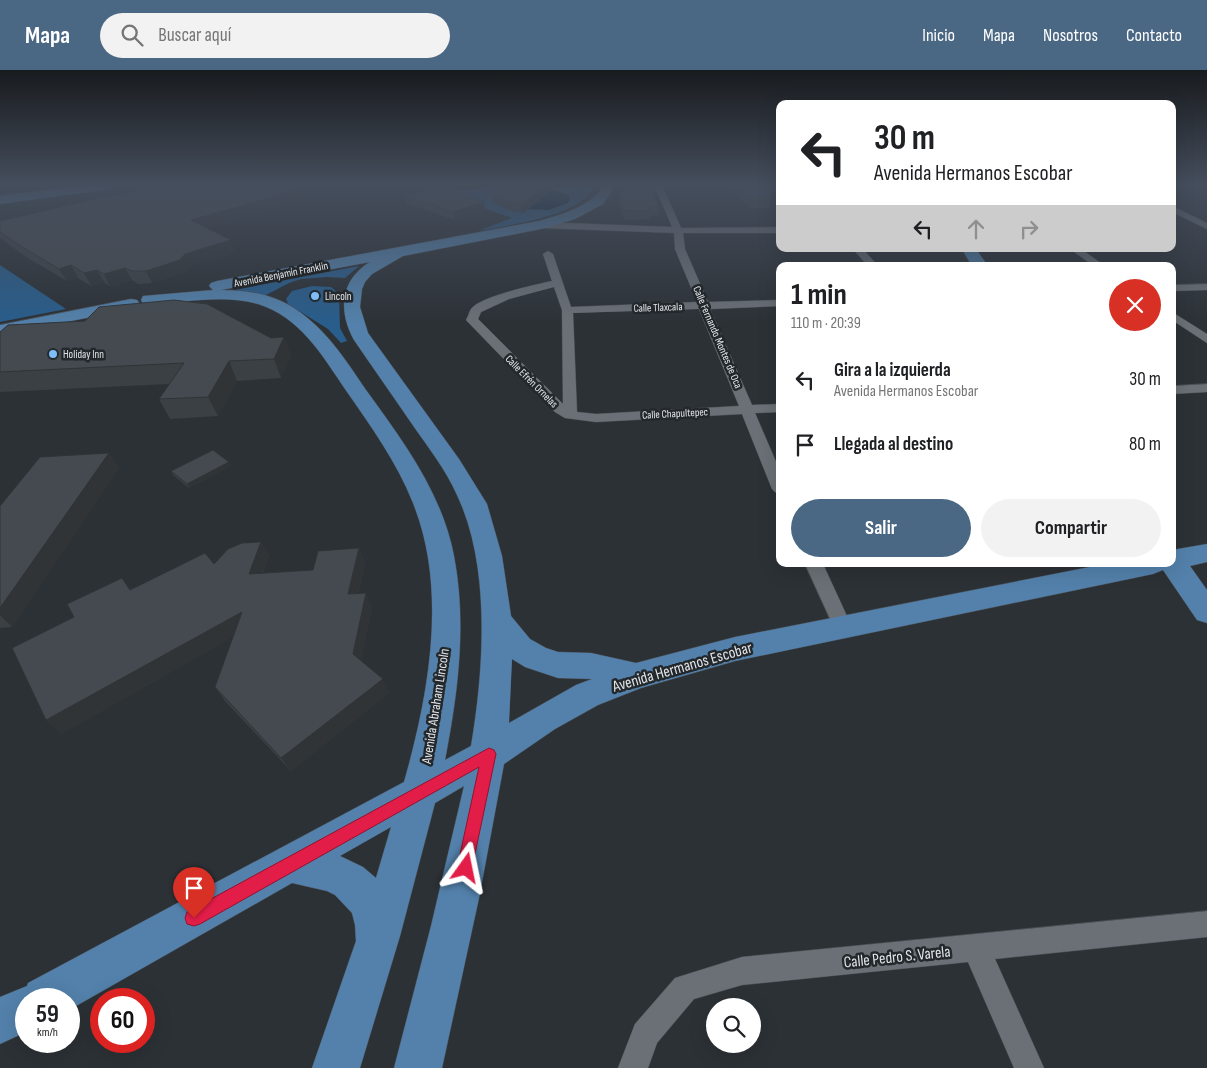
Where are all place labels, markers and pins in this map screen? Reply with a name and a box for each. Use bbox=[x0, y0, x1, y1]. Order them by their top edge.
marker: Lincoln bbox=[309, 290, 321, 302]
place label: Lincoln bbox=[325, 290, 352, 303]
marker: Holiday Inn bbox=[47, 348, 59, 360]
place label: Holiday Inn bbox=[63, 348, 104, 361]
pin bbox=[173, 867, 215, 918]

